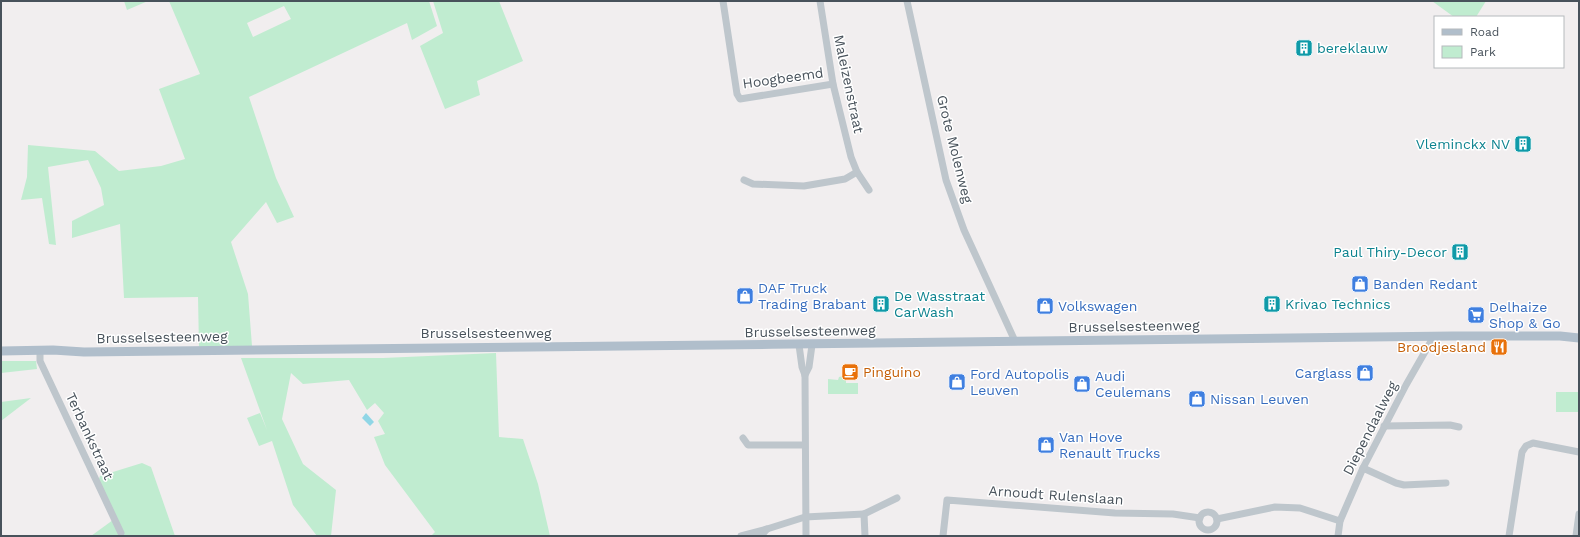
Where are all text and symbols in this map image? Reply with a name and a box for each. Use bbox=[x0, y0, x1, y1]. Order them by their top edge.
legend bbox=[1434, 16, 1564, 68]
text: Road bbox=[1470, 25, 1499, 39]
street label: Maleizenstraat bbox=[831, 33, 867, 135]
building icon: bereklauw bbox=[1294, 38, 1314, 58]
place label: bereklauw bbox=[1317, 40, 1388, 56]
text: Park bbox=[1470, 45, 1496, 59]
street label: Hoogbeemd bbox=[742, 64, 824, 92]
street label: Grote Molenweg bbox=[934, 93, 976, 205]
building icon: Vleminckx NV bbox=[1513, 134, 1533, 154]
place label: Vleminckx NV bbox=[1416, 136, 1510, 152]
building icon: Paul Thiry-Decor bbox=[1450, 242, 1470, 262]
place label: Paul Thiry-Decor bbox=[1333, 244, 1447, 260]
shop icon: Banden Redant bbox=[1350, 274, 1370, 294]
place label: Banden Redant bbox=[1373, 276, 1477, 292]
place label: DAF Truck Trading Brabant bbox=[758, 280, 866, 312]
shop icon: DAF Truck Trading Brabant bbox=[735, 286, 755, 306]
place label: De Wasstraat CarWash bbox=[894, 288, 985, 320]
building icon: De Wasstraat CarWash bbox=[871, 294, 891, 314]
building icon: Krivao Technics bbox=[1262, 294, 1282, 314]
shop icon: Volkswagen bbox=[1035, 296, 1055, 316]
place label: Krivao Technics bbox=[1285, 296, 1391, 312]
place label: Volkswagen bbox=[1058, 298, 1138, 314]
place label: Delhaize Shop & Go bbox=[1489, 299, 1561, 331]
supermarket icon: Delhaize Shop & Go bbox=[1466, 305, 1486, 325]
street label: Brusselsesteenweg bbox=[1068, 317, 1200, 335]
street label: Brusselsesteenweg bbox=[744, 322, 876, 340]
street label: Brusselsesteenweg bbox=[420, 325, 552, 341]
street label: Brusselsesteenweg bbox=[96, 328, 228, 346]
restaurant icon: Broodjesland bbox=[1489, 337, 1509, 357]
place label: Broodjesland bbox=[1397, 339, 1486, 355]
cafe icon: Pinguino bbox=[840, 362, 860, 382]
shop icon: Carglass bbox=[1355, 363, 1375, 383]
place label: Pinguino bbox=[863, 364, 921, 380]
place label: Carglass bbox=[1295, 365, 1352, 381]
place label: Ford Autopolis Leuven bbox=[970, 366, 1069, 398]
place label: Audi Ceulemans bbox=[1095, 368, 1171, 400]
shop icon: Ford Autopolis Leuven bbox=[947, 372, 967, 392]
shop icon: Audi Ceulemans bbox=[1072, 374, 1092, 394]
street label: Diependaalweg bbox=[1339, 378, 1401, 478]
shop icon: Nissan Leuven bbox=[1187, 389, 1207, 409]
street label: Terbankstraat bbox=[63, 390, 117, 482]
place label: Nissan Leuven bbox=[1210, 391, 1309, 407]
place label: Van Hove Renault Trucks bbox=[1059, 429, 1161, 461]
shop icon: Van Hove Renault Trucks bbox=[1036, 435, 1056, 455]
street label: Arnoudt Rulenslaan bbox=[988, 482, 1124, 508]

